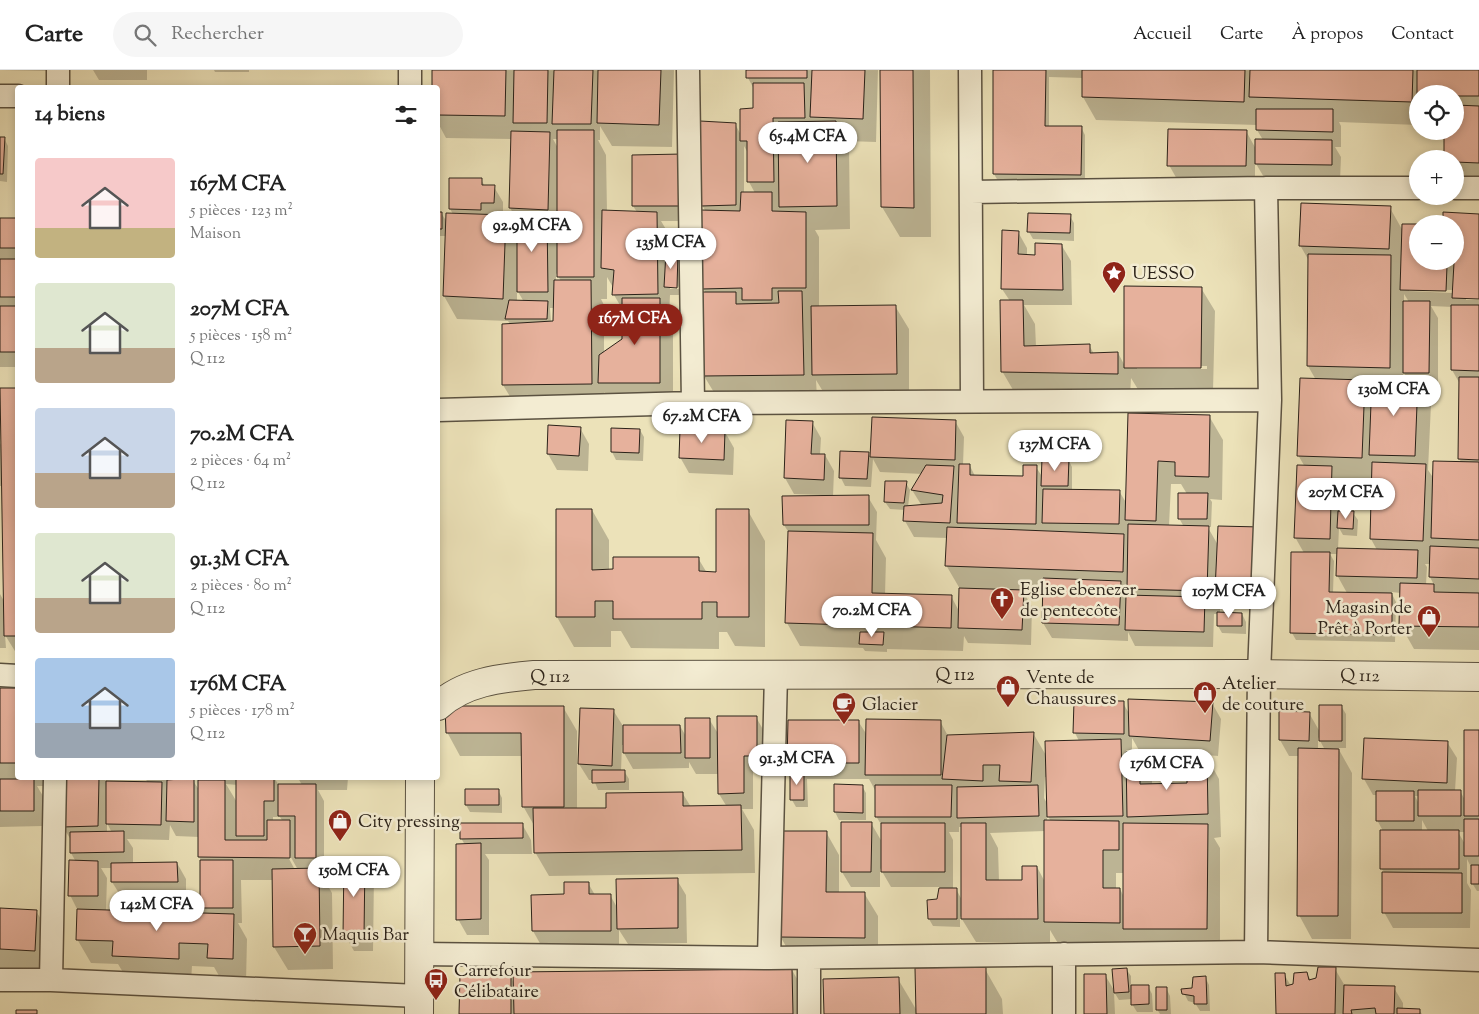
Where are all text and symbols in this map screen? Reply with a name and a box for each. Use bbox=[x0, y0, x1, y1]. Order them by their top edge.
search box bbox=[113, 12, 463, 57]
text: Carte bbox=[25, 18, 83, 52]
icon: search bbox=[131, 21, 159, 49]
text: Rechercher bbox=[171, 21, 264, 48]
text: Accueil bbox=[1133, 22, 1192, 48]
text: Carte bbox=[1220, 22, 1264, 48]
text: À propos bbox=[1292, 22, 1363, 48]
text: Contact bbox=[1391, 22, 1454, 48]
map controls bbox=[1409, 85, 1464, 270]
button: locate bbox=[1409, 85, 1464, 140]
text: 14 biens bbox=[35, 100, 105, 130]
icon: filters bbox=[392, 101, 420, 129]
pin: 65.4M CFA bbox=[751, 122, 865, 164]
text: 65.4M CFA bbox=[769, 126, 847, 149]
button: + bbox=[1409, 150, 1464, 205]
text: 167M CFA bbox=[190, 170, 286, 200]
icon: home bbox=[75, 178, 135, 238]
text: 5 pièces · 123 m² bbox=[190, 200, 293, 223]
pin: 92.9M CFA bbox=[475, 210, 589, 253]
text: 92.9M CFA bbox=[493, 215, 571, 238]
button: − bbox=[1409, 215, 1464, 270]
text: Maison bbox=[190, 223, 241, 246]
pin: 135M CFA bbox=[619, 228, 723, 270]
text: 135M CFA bbox=[636, 232, 706, 255]
place icon: UESSO bbox=[1101, 260, 1127, 294]
place label: UESSO bbox=[1132, 262, 1194, 288]
text: 207M CFA bbox=[190, 295, 289, 325]
icon: home bbox=[75, 303, 135, 363]
pin: 167M CFA bbox=[583, 304, 687, 346]
text: 167M CFA bbox=[598, 308, 672, 331]
text: 5 pièces · 158 m² bbox=[190, 325, 292, 348]
text: Q 112 bbox=[190, 348, 225, 371]
pin: 130M CFA bbox=[1342, 374, 1446, 417]
text: 130M CFA bbox=[1358, 379, 1430, 402]
pin: 67.2M CFA bbox=[645, 402, 759, 444]
text: 67.2M CFA bbox=[663, 406, 741, 429]
text: 70.2M CFA bbox=[190, 420, 294, 450]
icon: home bbox=[75, 428, 135, 488]
pin: 137M CFA bbox=[1003, 430, 1107, 472]
text: 137M CFA bbox=[1019, 434, 1091, 457]
text: 2 pièces · 64 m² bbox=[190, 450, 291, 473]
text: Q 112 bbox=[190, 473, 225, 496]
pin: 207M CFA bbox=[1294, 478, 1398, 520]
text: 207M CFA bbox=[1308, 482, 1384, 505]
text: 91.3M CFA bbox=[190, 545, 289, 575]
icon: home bbox=[75, 553, 135, 613]
text: 2 pièces · 80 m² bbox=[190, 575, 292, 598]
pin: 107M CFA bbox=[1177, 576, 1281, 619]
place label: Eglise ebenezer de pentecôte bbox=[1020, 578, 1137, 625]
text: 107M CFA bbox=[1192, 581, 1266, 604]
church icon: Eglise ebenezer de pentecôte bbox=[989, 586, 1015, 620]
pin: 70.2M CFA bbox=[815, 596, 929, 638]
place label: Magasin de Prêt à Porter bbox=[1318, 596, 1412, 643]
text: Q 112 bbox=[190, 598, 225, 621]
text: 70.2M CFA bbox=[832, 600, 912, 623]
shop icon: Magasin de Prêt à Porter bbox=[1416, 604, 1442, 638]
street label: Q 112 bbox=[935, 663, 975, 689]
street label: Q 112 bbox=[1340, 664, 1381, 690]
street label: Q 112 bbox=[530, 665, 571, 691]
place label: Vente de Chaussures bbox=[1026, 666, 1116, 713]
text: 176M CFA bbox=[190, 670, 286, 700]
place label: Atelier de couture bbox=[1222, 672, 1304, 719]
shop icon: Vente de Chaussures bbox=[995, 674, 1021, 708]
icon: home bbox=[75, 678, 135, 738]
shop icon: Atelier de couture bbox=[1192, 680, 1218, 714]
cafe icon: Glacier bbox=[831, 691, 857, 725]
place label: Glacier bbox=[862, 693, 918, 719]
text: 5 pièces · 178 m² bbox=[190, 700, 295, 723]
text: Q 112 bbox=[190, 723, 225, 746]
pin: 91.3M CFA bbox=[740, 744, 854, 786]
text: 91.3M CFA bbox=[759, 748, 835, 771]
pin: 176M CFA bbox=[1115, 748, 1219, 791]
text: 176M CFA bbox=[1130, 753, 1204, 776]
shop icon: City pressing bbox=[327, 808, 353, 842]
place label: City pressing bbox=[358, 810, 460, 836]
pin: 150M CFA bbox=[302, 856, 406, 898]
text: 150M CFA bbox=[318, 860, 390, 883]
pin: 142M CFA bbox=[105, 890, 209, 932]
text: 142M CFA bbox=[121, 894, 193, 917]
bar icon: Maquis Bar bbox=[292, 921, 318, 955]
place label: Maquis Bar bbox=[322, 923, 409, 949]
place label: Carrefour Célibataire bbox=[454, 959, 539, 1006]
bus stop icon: Carrefour Célibataire bbox=[423, 967, 449, 1001]

